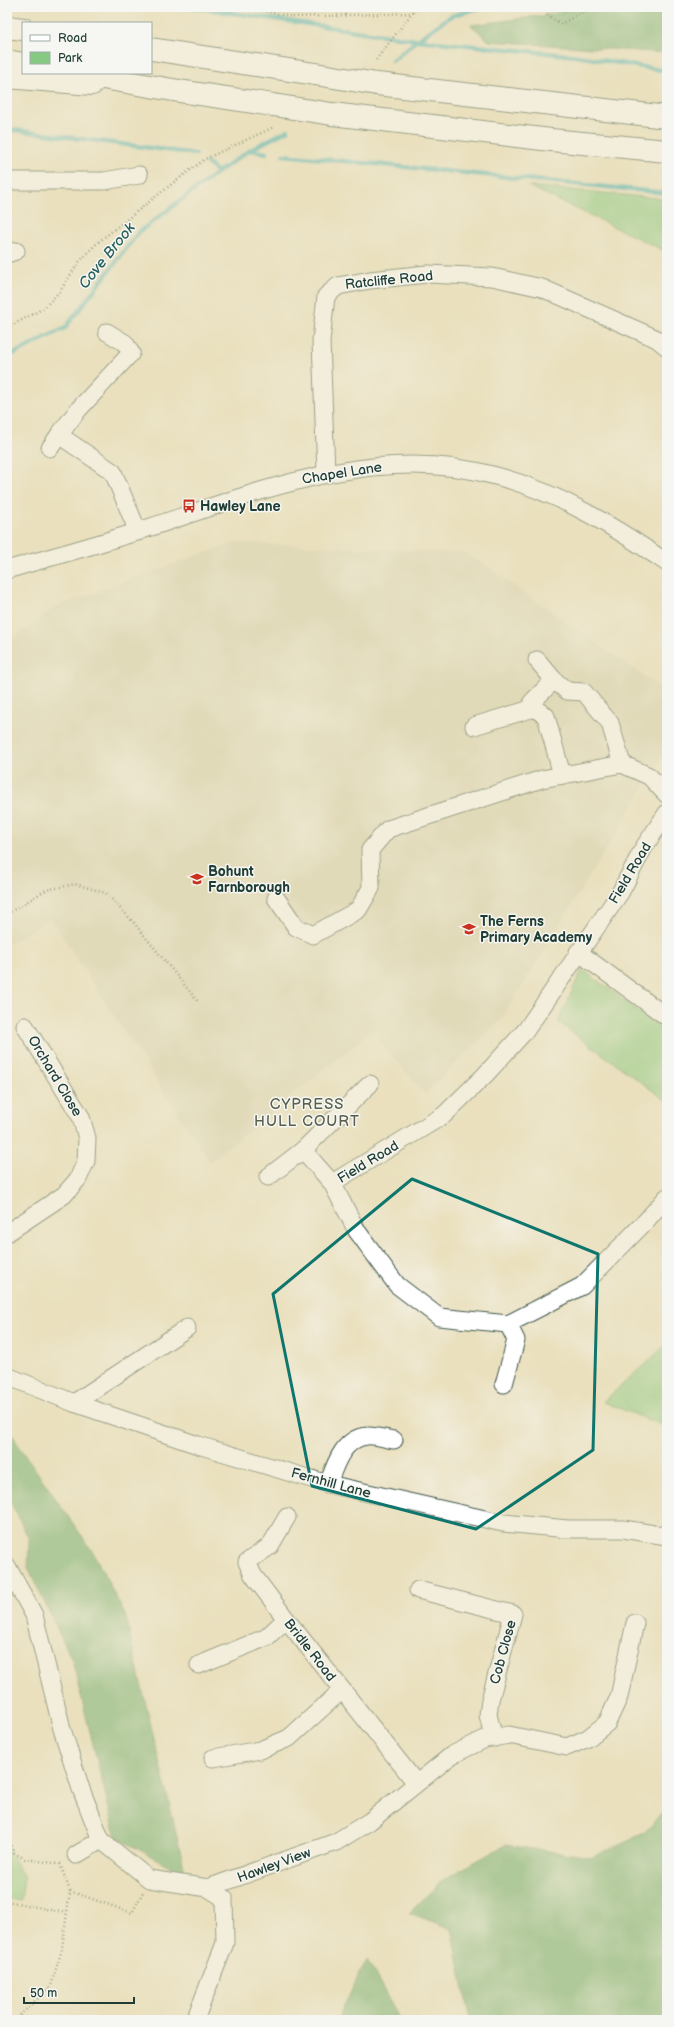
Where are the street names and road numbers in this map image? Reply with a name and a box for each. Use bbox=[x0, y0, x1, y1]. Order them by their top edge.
street label: Ratcliffe Road bbox=[344, 267, 434, 293]
street label: Chapel Lane bbox=[301, 458, 383, 488]
street label: Field Road bbox=[605, 839, 655, 907]
street label: Orchard Close bbox=[24, 1032, 86, 1120]
street label: Field Road bbox=[334, 1137, 402, 1187]
street label: Fernhill Lane bbox=[289, 1464, 373, 1502]
street label: Bridle Road bbox=[280, 1615, 340, 1685]
street label: Cob Close bbox=[486, 1618, 520, 1686]
street label: Hawley View bbox=[235, 1844, 314, 1886]

